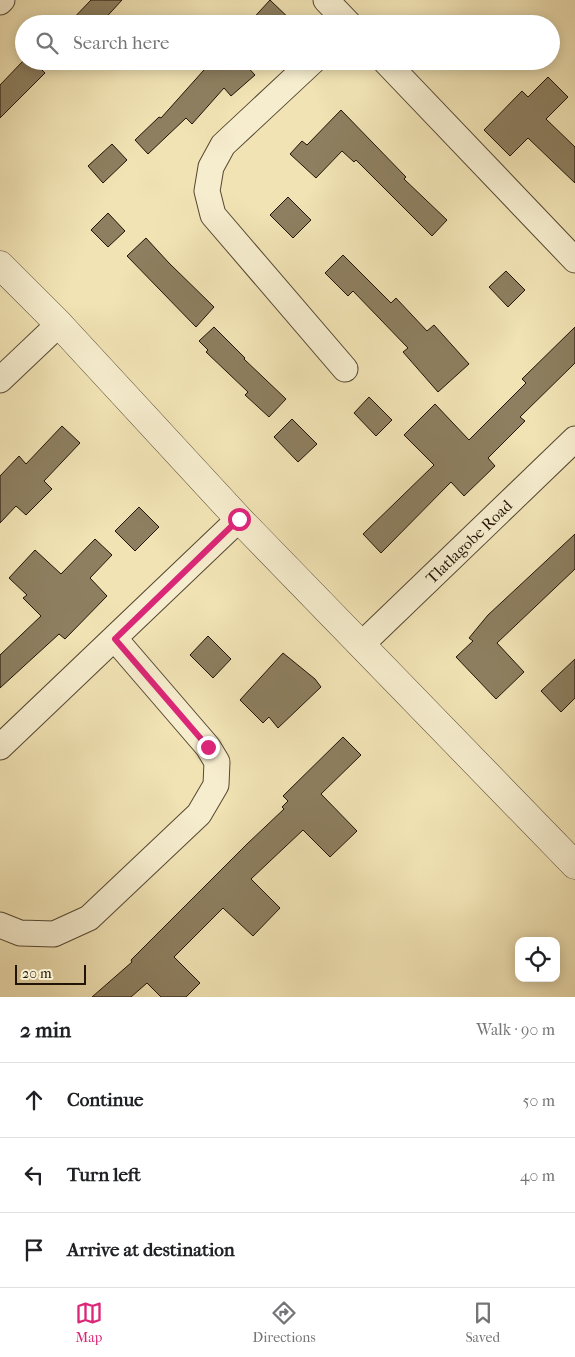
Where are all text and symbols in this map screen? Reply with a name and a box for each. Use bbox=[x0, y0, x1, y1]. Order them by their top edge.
search box bbox=[15, 15, 560, 70]
icon: search bbox=[33, 29, 61, 57]
text: Search here bbox=[73, 32, 169, 54]
street label: Tlatlagobe Road bbox=[422, 495, 516, 587]
route start bbox=[228, 508, 251, 531]
route end bbox=[197, 736, 220, 759]
map controls bbox=[515, 937, 560, 982]
button: locate bbox=[515, 937, 560, 982]
scale bar bbox=[15, 962, 86, 985]
text: 20 m bbox=[22, 965, 52, 982]
text: 2 min bbox=[20, 1018, 71, 1042]
text: Walk · 90 m bbox=[476, 1020, 555, 1039]
icon: ahead bbox=[20, 1086, 48, 1114]
text: Continue bbox=[67, 1089, 143, 1111]
text: 50 m bbox=[523, 1091, 555, 1110]
icon: left bbox=[20, 1161, 48, 1189]
text: Turn left bbox=[67, 1164, 141, 1186]
text: 40 m bbox=[520, 1166, 555, 1185]
icon: arrive bbox=[20, 1236, 48, 1264]
text: Arrive at destination bbox=[67, 1239, 235, 1261]
tab: Map bbox=[75, 1299, 103, 1346]
tab: Directions bbox=[253, 1299, 316, 1346]
tab: Saved bbox=[465, 1299, 500, 1346]

